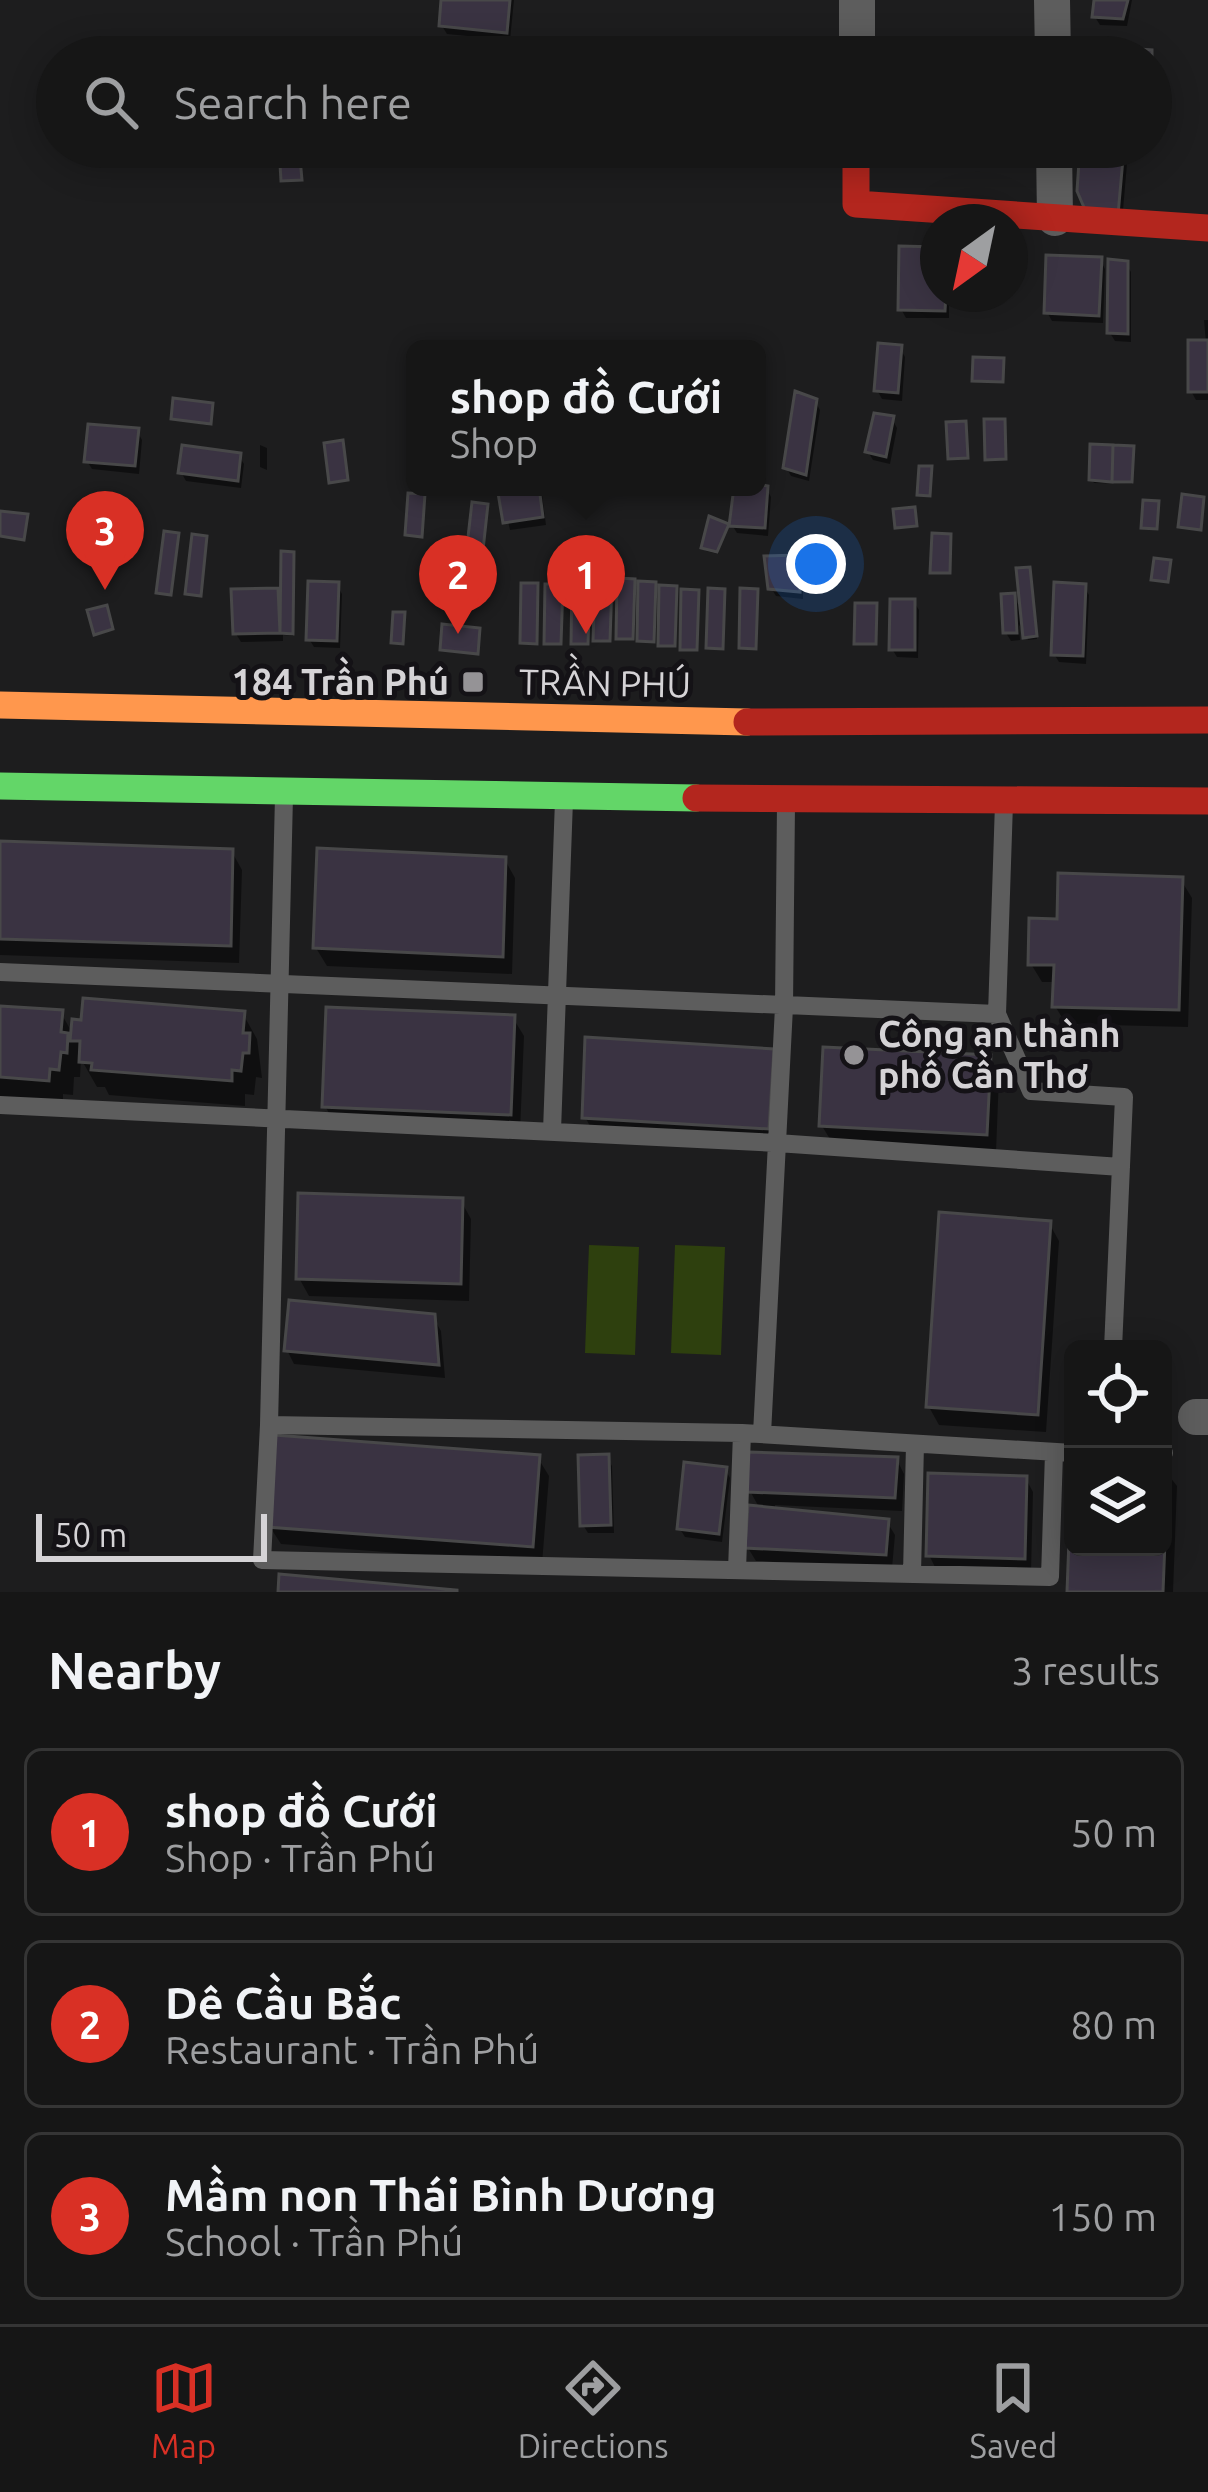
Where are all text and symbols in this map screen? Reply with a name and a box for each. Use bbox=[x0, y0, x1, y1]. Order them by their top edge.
search box bbox=[36, 36, 1172, 168]
icon: search bbox=[78, 69, 144, 135]
text: Search here bbox=[174, 77, 412, 128]
north arrow bbox=[920, 204, 1028, 312]
popup bbox=[406, 340, 766, 496]
text: shop đồ Cưới bbox=[450, 371, 722, 422]
text: Shop bbox=[450, 422, 538, 465]
pin: 3 bbox=[66, 491, 144, 590]
your location bbox=[786, 534, 846, 594]
pin: 2 bbox=[419, 535, 497, 634]
pin: 1 bbox=[547, 535, 625, 634]
street label: TRẦN PHÚ bbox=[519, 652, 692, 704]
place label: 184 Trần Phú bbox=[232, 656, 449, 702]
marker: 184 Trần Phú bbox=[460, 669, 486, 695]
place label: Công an thành phố Cần Thơ bbox=[878, 1013, 1121, 1095]
marker: Công an thành phố Cần Thơ bbox=[841, 1042, 867, 1068]
map controls bbox=[1064, 1340, 1172, 1556]
button: locate bbox=[1064, 1340, 1172, 1448]
button: layers bbox=[1064, 1448, 1172, 1556]
scale bar bbox=[36, 1508, 267, 1561]
text: 50 m bbox=[54, 1516, 127, 1553]
text: Nearby bbox=[48, 1641, 221, 1699]
text: 3 results bbox=[1011, 1649, 1160, 1692]
text: shop đồ Cưới bbox=[165, 1785, 438, 1836]
text: 1 bbox=[79, 1811, 101, 1854]
text: 50 m bbox=[1070, 1811, 1157, 1854]
text: Shop · Trần Phú bbox=[165, 1836, 435, 1879]
text: Dê Cầu Bắc bbox=[165, 1977, 401, 2028]
text: 2 bbox=[79, 2003, 101, 2046]
text: 80 m bbox=[1070, 2003, 1157, 2046]
text: Restaurant · Trần Phú bbox=[165, 2028, 539, 2071]
text: Mầm non Thái Bình Dương bbox=[165, 2169, 716, 2220]
text: 3 bbox=[79, 2195, 101, 2238]
text: 150 m bbox=[1048, 2195, 1157, 2238]
text: School · Trần Phú bbox=[165, 2220, 463, 2263]
tab: Map bbox=[151, 2355, 217, 2464]
tab: Directions bbox=[518, 2355, 668, 2464]
tab: Saved bbox=[970, 2355, 1057, 2464]

